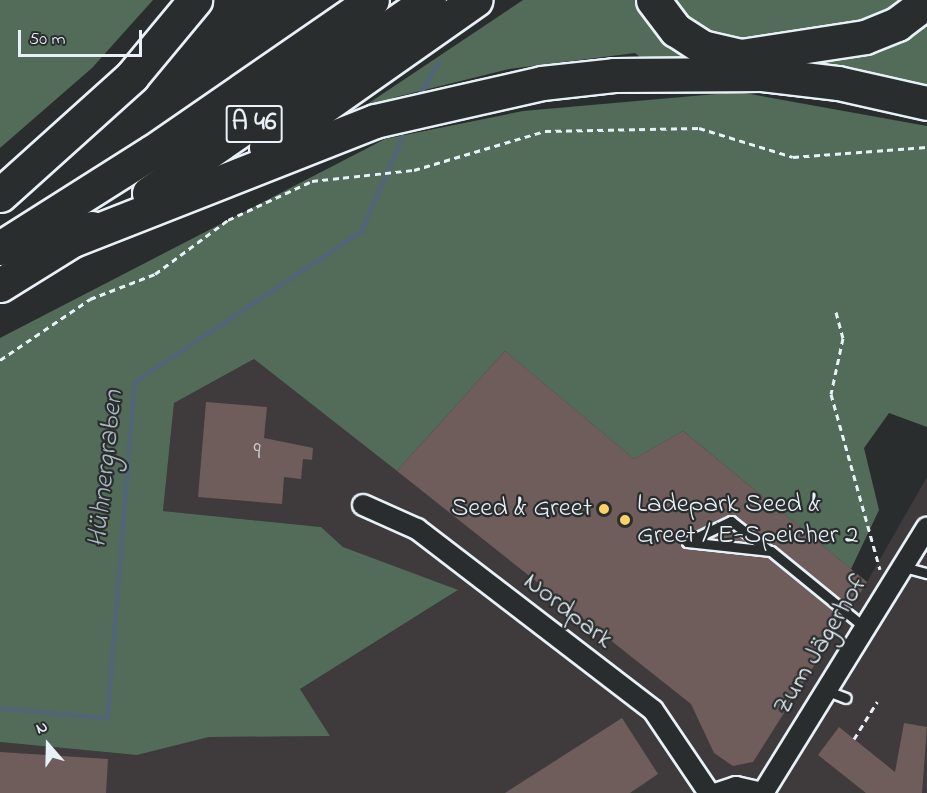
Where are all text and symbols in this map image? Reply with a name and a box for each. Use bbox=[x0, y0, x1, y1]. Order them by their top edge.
scale bar bbox=[21, 18, 146, 56]
text: 50 m bbox=[29, 27, 66, 53]
road number: A 46 bbox=[226, 101, 282, 147]
water label: Hühnergraben bbox=[82, 389, 132, 549]
house number: 9 bbox=[253, 439, 261, 467]
place label: Ladepark Seed & Greet / E-Speicher 2 bbox=[637, 488, 858, 551]
place label: Seed & Greet bbox=[451, 493, 592, 525]
marker: Seed & Greet bbox=[597, 502, 611, 516]
marker: Ladepark Seed & Greet / E-Speicher 2 bbox=[618, 513, 632, 527]
street label: Nordpark bbox=[517, 566, 619, 656]
street label: Zum Jägerhof bbox=[767, 569, 875, 721]
north arrow bbox=[18, 715, 78, 775]
text: N bbox=[33, 715, 51, 741]

